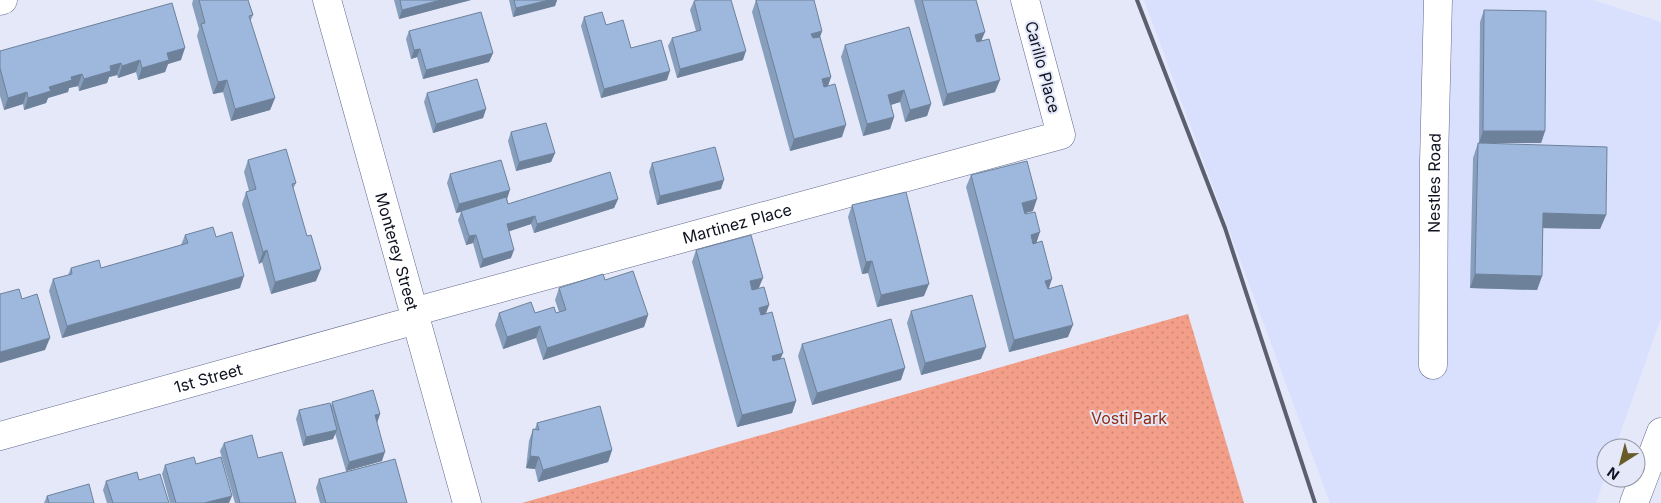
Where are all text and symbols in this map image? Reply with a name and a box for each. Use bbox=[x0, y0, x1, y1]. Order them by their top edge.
street label: Carillo Place bbox=[1021, 19, 1065, 115]
street label: Nestles Road bbox=[1424, 133, 1445, 233]
street label: Monterey Street bbox=[371, 190, 423, 313]
street label: Martinez Place bbox=[680, 199, 794, 248]
street label: 1st Street bbox=[172, 359, 244, 397]
park label: Vosti Park bbox=[1091, 408, 1167, 428]
north arrow bbox=[1596, 438, 1646, 488]
text: N bbox=[1604, 464, 1622, 484]

